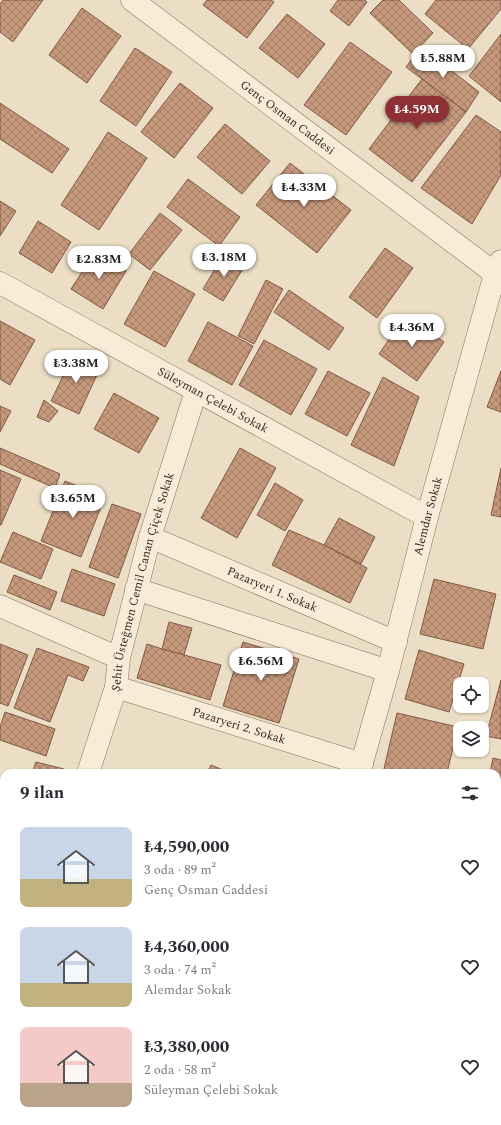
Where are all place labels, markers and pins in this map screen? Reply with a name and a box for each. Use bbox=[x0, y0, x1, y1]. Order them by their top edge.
pin: ₺5.88M bbox=[410, 45, 476, 79]
pin: ₺4.59M bbox=[384, 96, 450, 130]
pin: ₺4.33M bbox=[271, 174, 337, 208]
pin: ₺3.18M bbox=[191, 244, 257, 278]
pin: ₺2.83M bbox=[66, 246, 132, 280]
pin: ₺4.36M bbox=[379, 314, 445, 348]
pin: ₺3.38M bbox=[43, 350, 109, 384]
pin: ₺3.65M bbox=[40, 485, 106, 519]
pin: ₺6.56M bbox=[228, 648, 294, 682]

